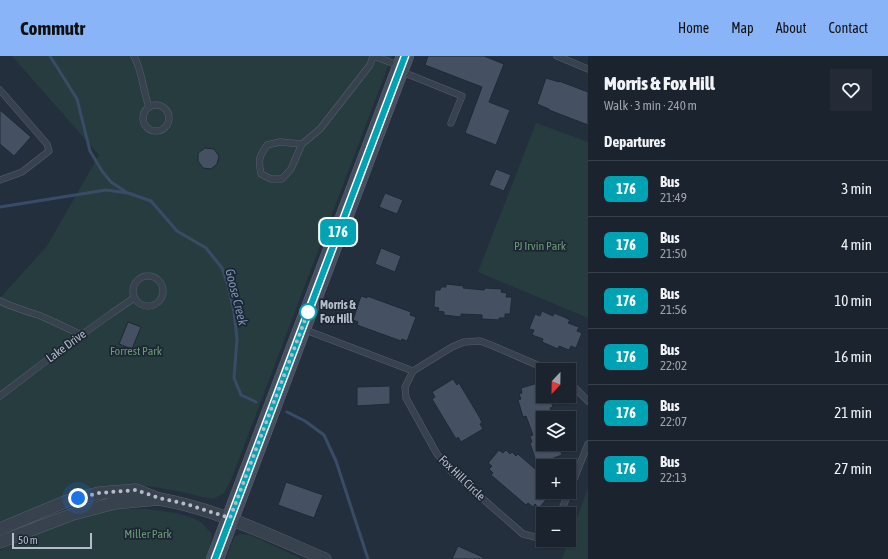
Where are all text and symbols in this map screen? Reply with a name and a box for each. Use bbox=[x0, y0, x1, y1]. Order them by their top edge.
text: Commutr bbox=[20, 17, 85, 39]
text: Home bbox=[678, 20, 709, 36]
text: Map bbox=[731, 20, 754, 36]
text: About bbox=[776, 20, 807, 36]
text: Contact bbox=[829, 20, 868, 36]
button: heart bbox=[830, 69, 872, 111]
text: Morris & Fox Hill bbox=[604, 72, 715, 94]
text: Walk · 3 min · 240 m bbox=[604, 98, 697, 113]
text: Departures bbox=[604, 133, 666, 150]
text: Bus bbox=[660, 173, 680, 190]
text: 3 min bbox=[841, 180, 872, 197]
text: 176 bbox=[616, 181, 636, 197]
text: 21:49 bbox=[660, 190, 687, 205]
line badge: 176 bbox=[315, 219, 361, 245]
text: 176 bbox=[328, 224, 348, 240]
text: Bus bbox=[660, 229, 680, 246]
text: 4 min bbox=[841, 236, 872, 253]
text: 176 bbox=[616, 237, 636, 253]
park label: PJ Irvin Park bbox=[514, 239, 567, 253]
text: 21:50 bbox=[660, 246, 687, 261]
water label: Goose Creek bbox=[222, 267, 251, 327]
text: Bus bbox=[660, 285, 680, 302]
text: 10 min bbox=[834, 292, 872, 309]
text: 176 bbox=[616, 293, 636, 309]
place label: Morris & Fox Hill bbox=[320, 298, 356, 326]
text: 21:56 bbox=[660, 302, 687, 317]
marker: Morris & Fox Hill bbox=[299, 303, 317, 321]
street label: Lake Drive bbox=[43, 327, 89, 365]
text: Bus bbox=[660, 341, 680, 358]
park label: Forrest Park bbox=[110, 344, 163, 358]
text: 16 min bbox=[834, 348, 872, 365]
text: 176 bbox=[616, 349, 636, 365]
text: 22:02 bbox=[660, 358, 687, 373]
north arrow bbox=[536, 363, 576, 403]
map controls bbox=[536, 363, 576, 547]
text: Bus bbox=[660, 397, 680, 414]
text: 21 min bbox=[834, 404, 872, 421]
text: 176 bbox=[616, 405, 636, 421]
button: layers bbox=[536, 411, 576, 451]
text: 22:07 bbox=[660, 414, 687, 429]
street label: Fox Hill Circle bbox=[436, 452, 488, 504]
text: Bus bbox=[660, 453, 680, 470]
button: + bbox=[536, 459, 576, 499]
text: 27 min bbox=[834, 460, 872, 477]
text: 176 bbox=[616, 461, 636, 477]
text: 22:13 bbox=[660, 470, 687, 485]
your location bbox=[68, 488, 88, 508]
button: − bbox=[536, 507, 576, 547]
park label: Miller Park bbox=[124, 527, 173, 541]
scale bar bbox=[12, 531, 92, 550]
text: 50 m bbox=[18, 534, 38, 546]

